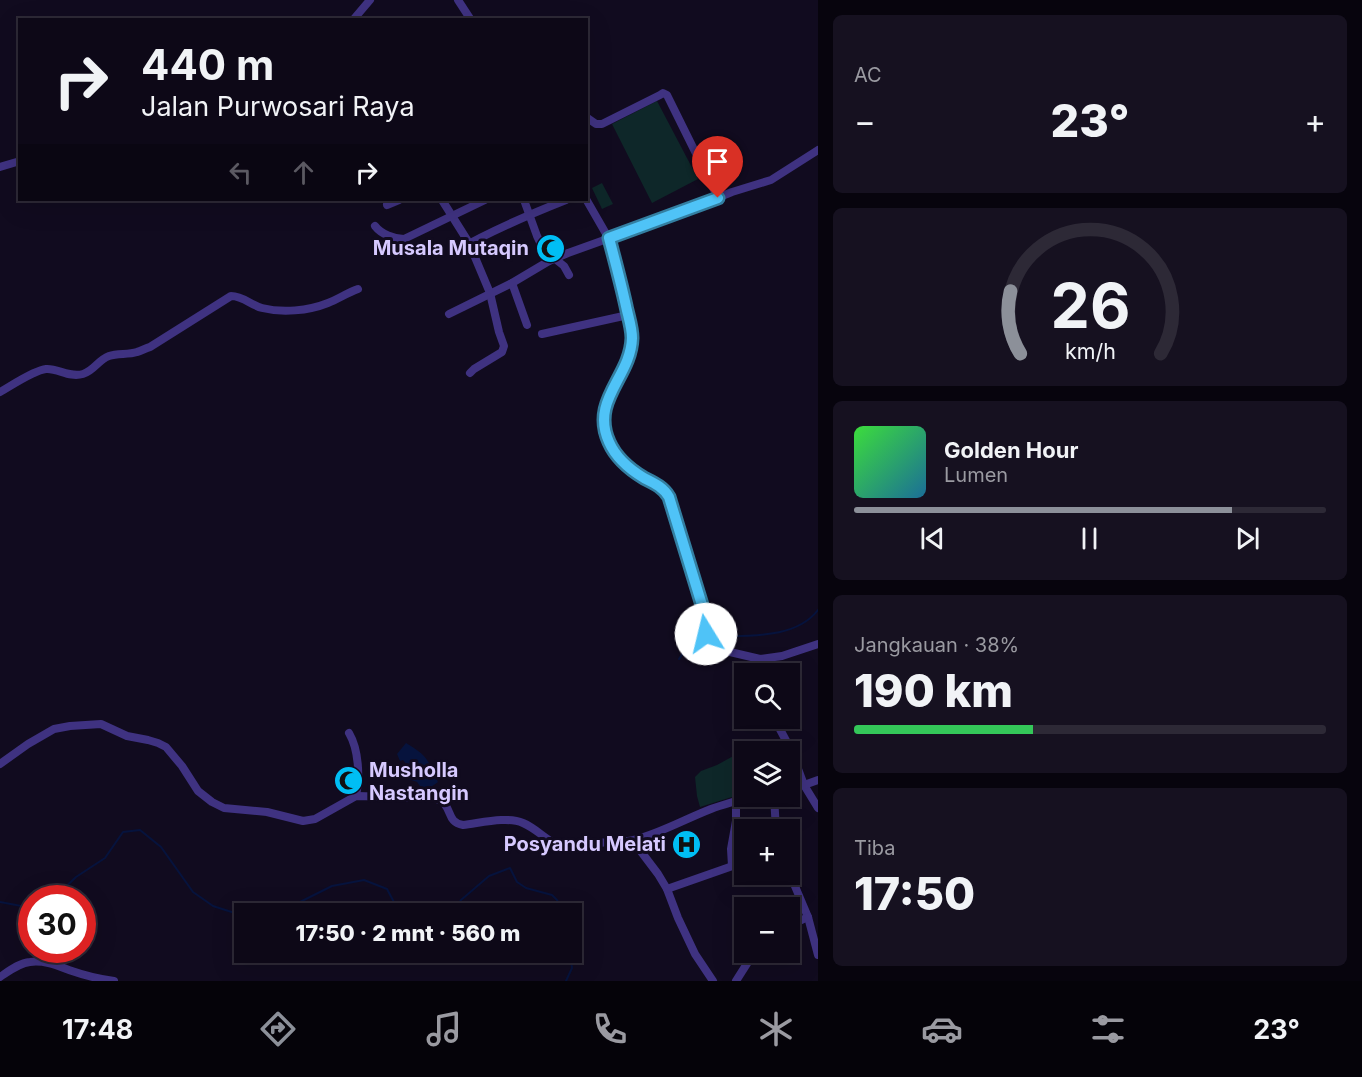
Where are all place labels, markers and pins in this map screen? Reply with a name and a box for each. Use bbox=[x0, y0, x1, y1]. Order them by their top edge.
pin bbox=[692, 136, 743, 198]
mosque icon: Musala Mutaqin bbox=[534, 232, 566, 264]
place label: Musala Mutaqin bbox=[373, 236, 529, 260]
place label: Musholla Nastangin bbox=[369, 758, 469, 805]
mosque icon: Musholla Nastangin bbox=[332, 765, 364, 797]
hospital icon: Posyandu Melati bbox=[671, 828, 703, 860]
place label: Posyandu Melati bbox=[504, 832, 666, 856]

